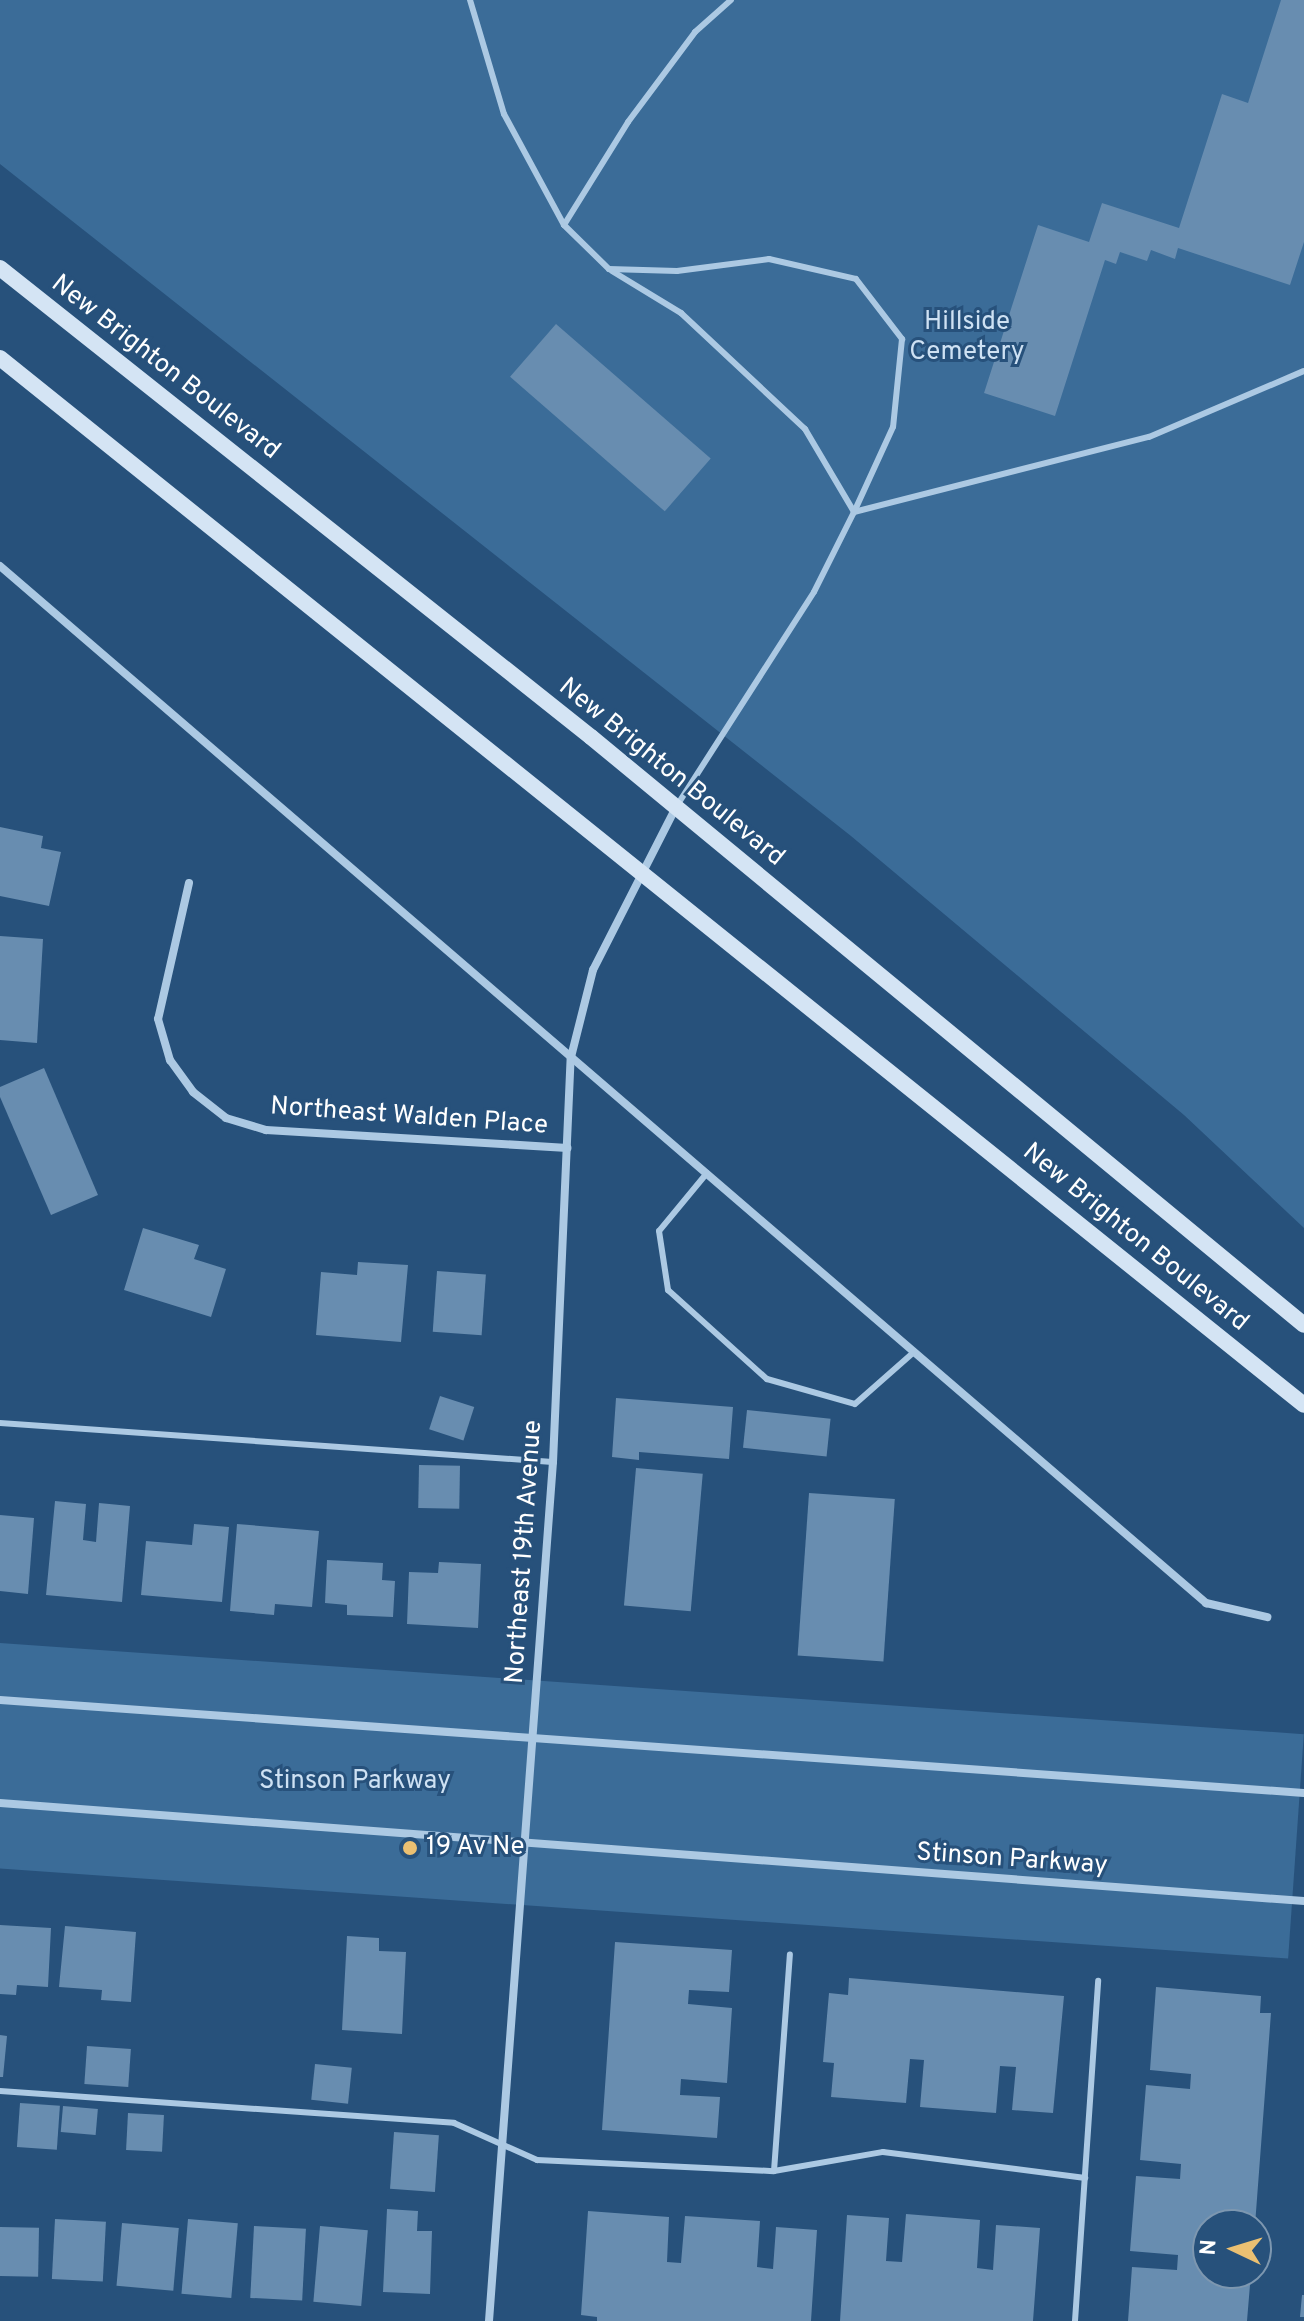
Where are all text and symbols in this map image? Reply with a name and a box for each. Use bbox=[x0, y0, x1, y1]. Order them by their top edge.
street label: New Brighton Boulevard bbox=[44, 269, 286, 467]
park label: Hillside Cemetery bbox=[909, 307, 1025, 368]
street label: New Brighton Boulevard bbox=[552, 672, 790, 874]
street label: Northeast Walden Place bbox=[269, 1092, 549, 1142]
street label: New Brighton Boulevard bbox=[1016, 1137, 1254, 1339]
street label: Northeast 19th Avenue bbox=[500, 1419, 550, 1685]
park label: Stinson Parkway bbox=[259, 1766, 451, 1798]
place label: 19 Av Ne bbox=[426, 1832, 526, 1864]
street label: Stinson Parkway bbox=[915, 1838, 1109, 1882]
marker: 19 Av Ne bbox=[401, 1839, 419, 1857]
north arrow bbox=[1192, 2209, 1272, 2289]
text: N bbox=[1196, 2239, 1224, 2256]

